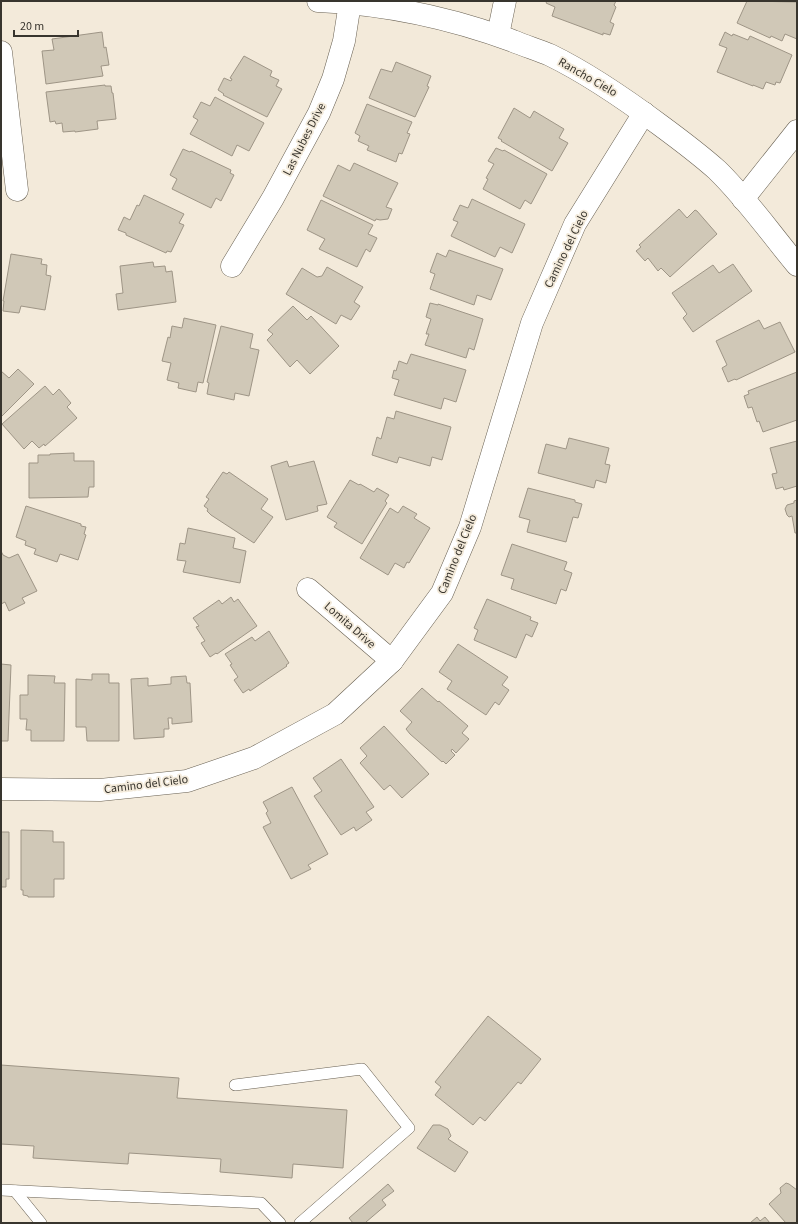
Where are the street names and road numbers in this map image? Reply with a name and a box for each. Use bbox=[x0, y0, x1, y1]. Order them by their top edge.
street label: Rancho Cielo bbox=[555, 54, 620, 101]
street label: Las Nubes Drive bbox=[279, 100, 330, 179]
street label: Camino del Cielo bbox=[540, 207, 593, 291]
street label: Camino del Cielo bbox=[434, 512, 481, 597]
street label: Lomita Drive bbox=[320, 598, 379, 653]
street label: Camino del Cielo bbox=[103, 771, 189, 798]

